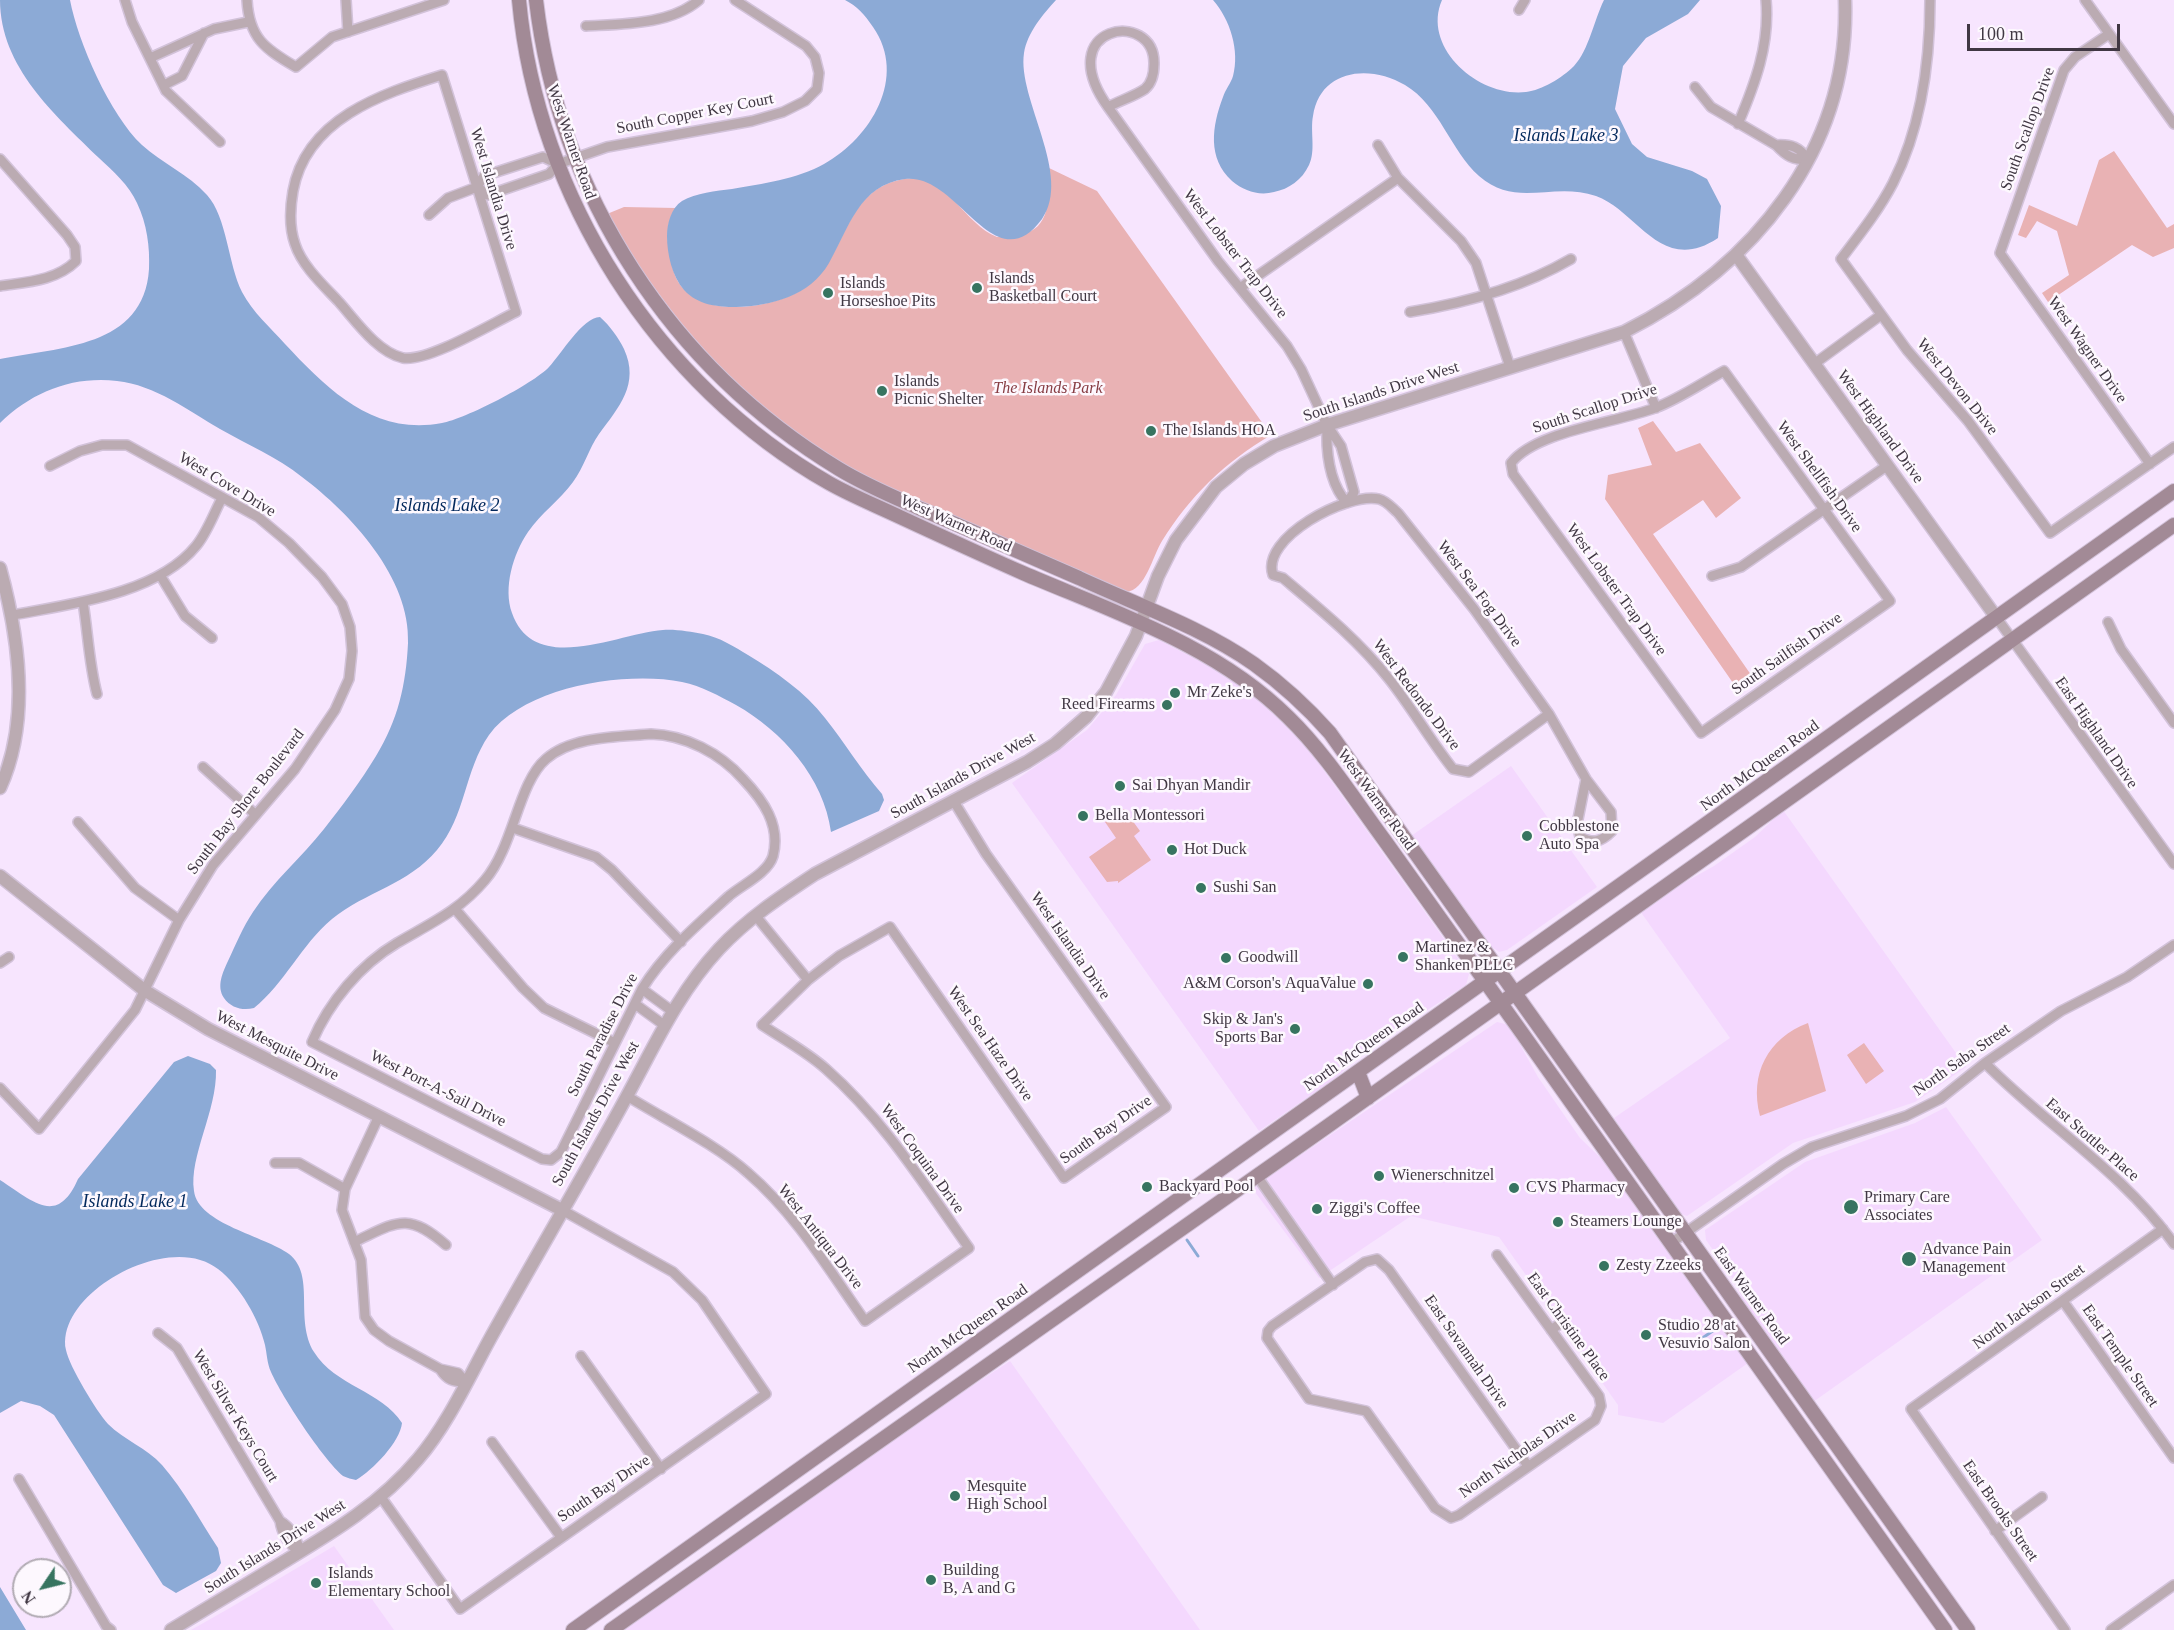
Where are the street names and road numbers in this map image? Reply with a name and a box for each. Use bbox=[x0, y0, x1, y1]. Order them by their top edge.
street label: South Scallop Drive bbox=[1997, 65, 2059, 193]
street label: West Warner Road bbox=[542, 82, 600, 202]
street label: South Copper Key Court bbox=[615, 89, 775, 139]
street label: West Islandia Drive bbox=[465, 126, 521, 252]
street label: West Lobster Trap Drive bbox=[1179, 186, 1291, 322]
street label: West Wagner Drive bbox=[2043, 293, 2131, 407]
street label: West Devon Drive bbox=[1912, 335, 2002, 439]
street label: South Islands Drive West bbox=[1301, 358, 1461, 426]
street label: West Highland Drive bbox=[1832, 367, 1928, 487]
street label: South Scallop Drive bbox=[1530, 380, 1660, 438]
street label: West Shellfish Drive bbox=[1772, 418, 1866, 536]
street label: West Cove Drive bbox=[175, 448, 279, 522]
street label: West Warner Road bbox=[897, 491, 1015, 557]
street label: West Lobster Trap Drive bbox=[1562, 520, 1670, 660]
street label: West Sea Fog Drive bbox=[1433, 537, 1525, 651]
street label: South Sailfish Drive bbox=[1728, 609, 1846, 699]
street label: West Redondo Drive bbox=[1368, 636, 1464, 754]
street label: East Highland Drive bbox=[2050, 674, 2142, 792]
street label: North McQueen Road bbox=[1697, 716, 1823, 816]
street label: South Bay Shore Boulevard bbox=[183, 726, 309, 878]
street label: South Islands Drive West bbox=[887, 728, 1039, 824]
street label: West Warner Road bbox=[1333, 746, 1419, 854]
street label: West Islandia Drive bbox=[1026, 889, 1114, 1003]
street label: South Paradise Drive bbox=[564, 970, 642, 1100]
street label: West Sea Haze Drive bbox=[943, 983, 1037, 1105]
street label: North McQueen Road bbox=[1300, 998, 1428, 1096]
street label: West Mesquite Drive bbox=[212, 1007, 342, 1085]
street label: North Saba Street bbox=[1910, 1020, 2014, 1100]
street label: South Islands Drive West bbox=[548, 1038, 644, 1190]
street label: West Port-A-Sail Drive bbox=[367, 1046, 509, 1132]
street label: South Bay Drive bbox=[1056, 1091, 1156, 1169]
street label: East Stottler Place bbox=[2041, 1094, 2143, 1186]
street label: West Coquina Drive bbox=[876, 1101, 968, 1217]
street label: West Antiqua Drive bbox=[773, 1181, 867, 1293]
street label: East Warner Road bbox=[1709, 1243, 1793, 1349]
street label: North Jackson Street bbox=[1969, 1260, 2089, 1354]
street label: East Christine Place bbox=[1522, 1269, 1614, 1385]
street label: North McQueen Road bbox=[904, 1280, 1032, 1378]
street label: East Savannah Drive bbox=[1420, 1292, 1512, 1412]
street label: East Temple Street bbox=[2078, 1301, 2162, 1411]
street label: West Silver Keys Court bbox=[188, 1346, 282, 1486]
street label: North Nicholas Drive bbox=[1456, 1407, 1580, 1503]
street label: South Bay Drive bbox=[554, 1451, 654, 1527]
street label: East Brooks Street bbox=[1958, 1457, 2042, 1565]
street label: South Islands Drive West bbox=[201, 1496, 349, 1598]

